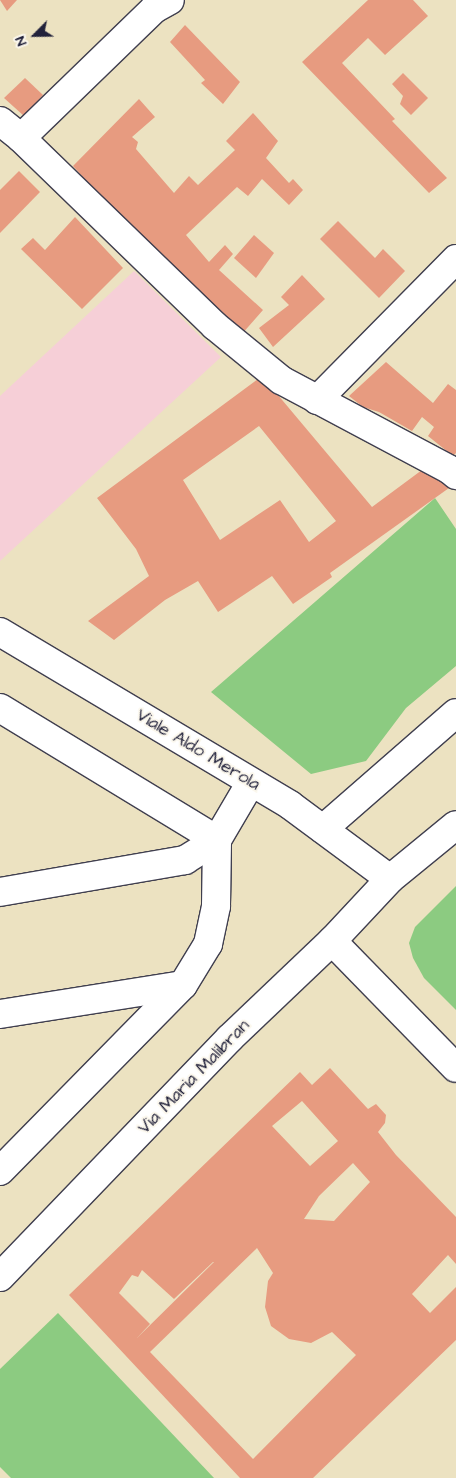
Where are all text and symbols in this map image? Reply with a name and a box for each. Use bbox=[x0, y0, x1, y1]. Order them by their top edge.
north arrow bbox=[10, 10, 60, 60]
text: N bbox=[10, 33, 32, 49]
street label: Viale Aldo Merola bbox=[132, 705, 264, 795]
street label: Via Maria Malibran bbox=[134, 1015, 254, 1139]

